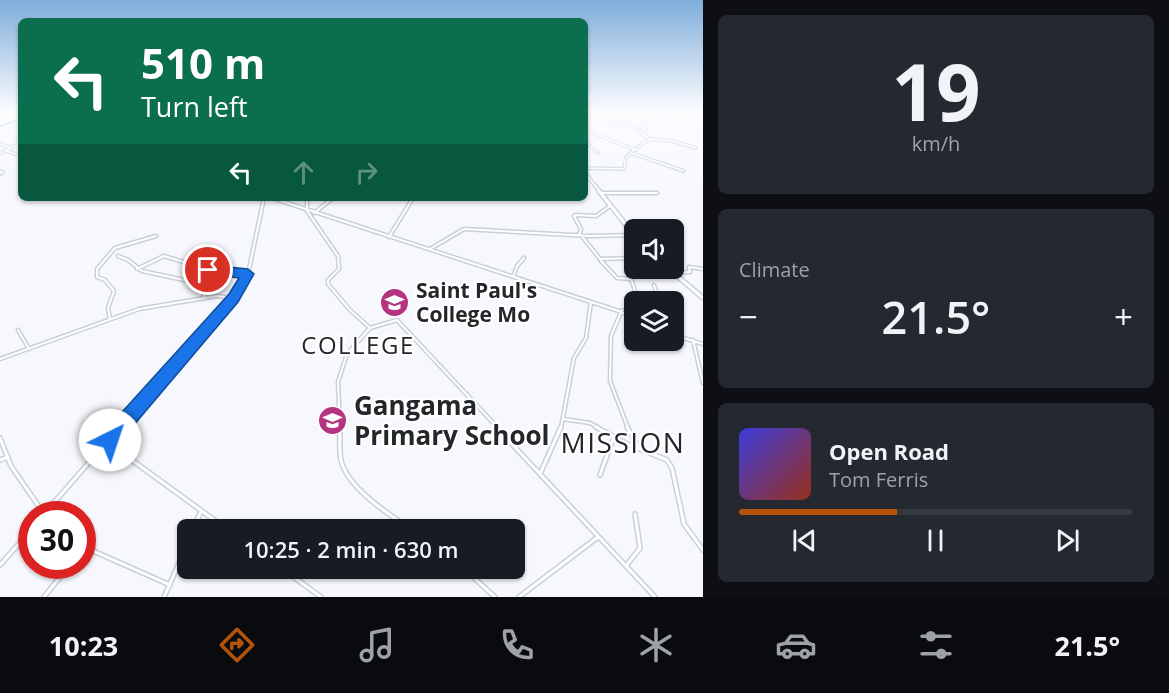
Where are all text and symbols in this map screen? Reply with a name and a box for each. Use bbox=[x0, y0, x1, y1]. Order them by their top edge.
text: 510 m bbox=[141, 34, 265, 91]
text: 19 bbox=[891, 38, 981, 144]
icon: left bbox=[42, 42, 120, 120]
text: Turn left bbox=[141, 88, 248, 125]
text: km/h bbox=[912, 130, 960, 157]
icon: left bbox=[224, 156, 257, 189]
icon: ahead bbox=[287, 156, 320, 189]
icon: right bbox=[350, 156, 383, 189]
map controls bbox=[624, 219, 684, 351]
button: sound bbox=[624, 219, 684, 279]
pin bbox=[182, 244, 233, 295]
icon: arrive bbox=[191, 253, 224, 286]
text: Climate bbox=[739, 256, 810, 283]
place label: Saint Paul's College Mo bbox=[416, 276, 537, 328]
school or university icon: Saint Paul's College Mo bbox=[379, 286, 411, 318]
text: 21.5° bbox=[882, 286, 990, 347]
button: layers bbox=[624, 291, 684, 351]
text: − bbox=[739, 294, 758, 339]
text: + bbox=[1114, 294, 1133, 339]
district label: COLLEGE bbox=[301, 328, 415, 361]
place label: Gangama Primary School bbox=[354, 387, 550, 453]
school or university icon: Gangama Primary School bbox=[317, 404, 349, 436]
position arrow bbox=[78, 408, 142, 472]
district label: MISSION bbox=[561, 423, 685, 461]
text: Open Road bbox=[829, 436, 949, 466]
text: Tom Ferris bbox=[829, 466, 928, 493]
speed limit sign: 30 bbox=[18, 501, 96, 579]
icon: previous bbox=[788, 524, 821, 557]
icon: pause bbox=[919, 524, 952, 557]
icon: next bbox=[1051, 524, 1084, 557]
text: 10:25 · 2 min · 630 m bbox=[243, 534, 459, 564]
icon: directions bbox=[216, 624, 258, 666]
icon: music bbox=[356, 624, 398, 666]
icon: phone bbox=[496, 624, 538, 666]
icon: climate bbox=[635, 624, 677, 666]
icon: car bbox=[775, 624, 817, 666]
icon: filters bbox=[915, 624, 957, 666]
text: 10:23 bbox=[49, 627, 118, 664]
text: 21.5° bbox=[1054, 627, 1120, 664]

